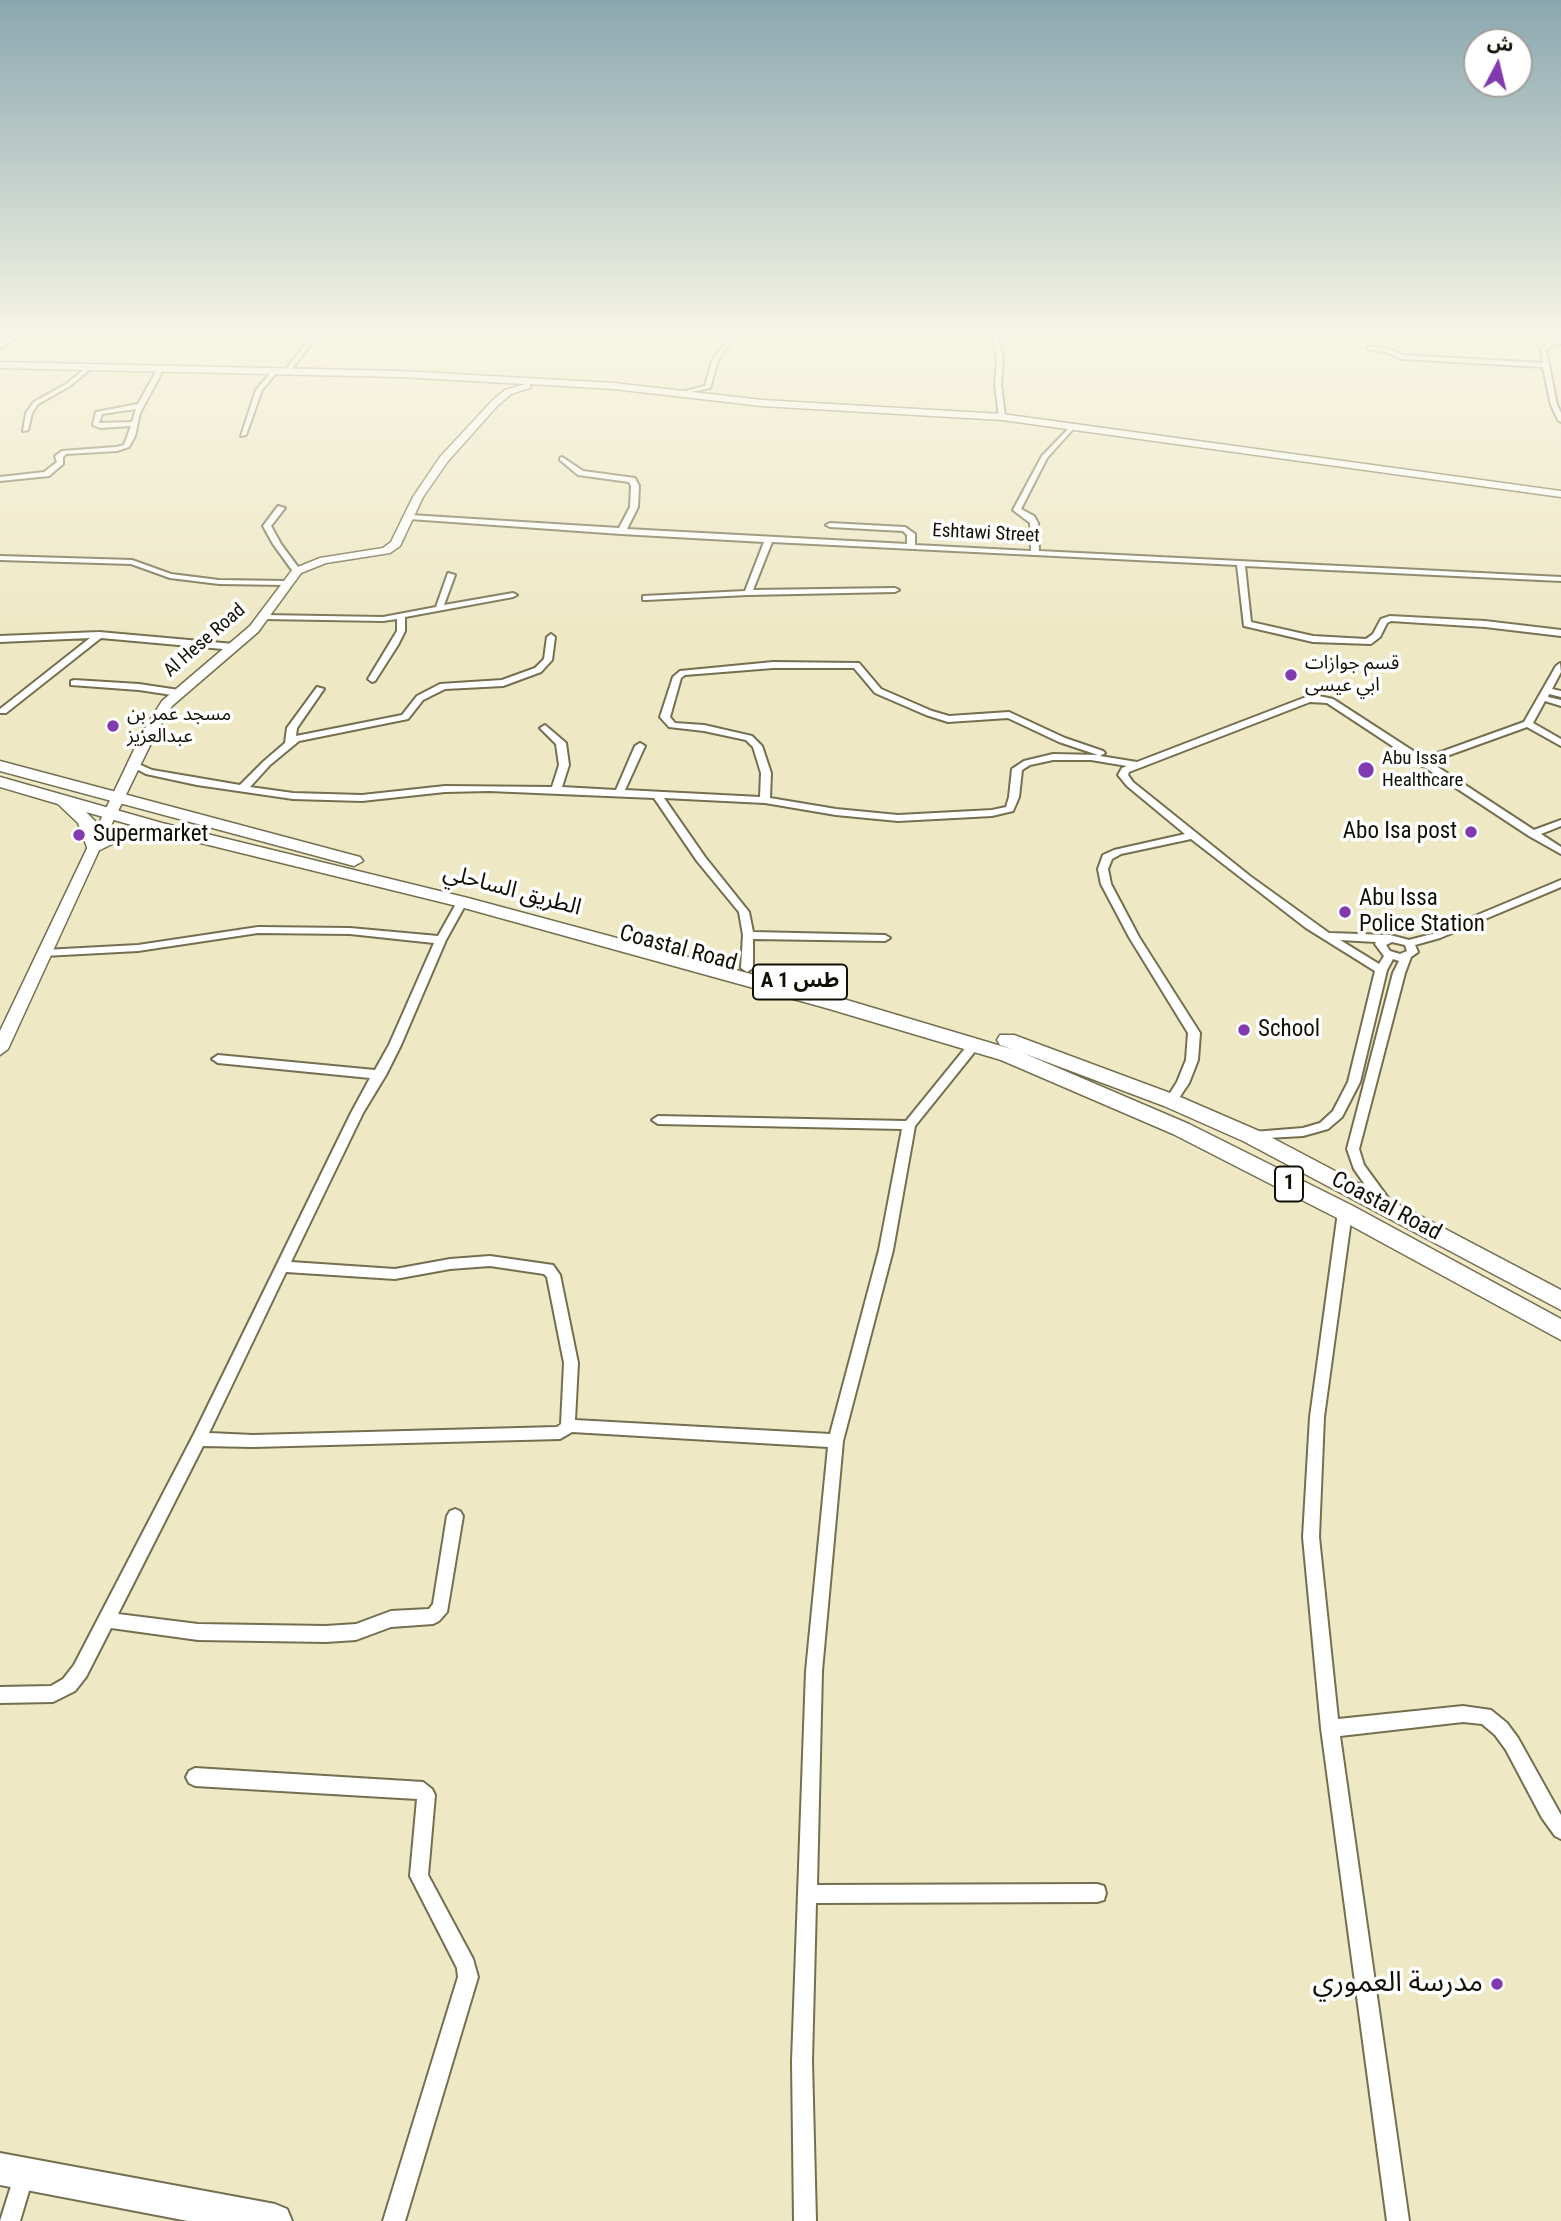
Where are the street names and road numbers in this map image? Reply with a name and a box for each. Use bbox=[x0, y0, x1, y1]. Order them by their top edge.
street label: Eshtawi Street bbox=[932, 520, 1040, 548]
street label: Al Hese Road bbox=[160, 599, 250, 683]
street label: الطريق الساحلي bbox=[440, 859, 584, 923]
street label: Coastal Road bbox=[616, 920, 740, 978]
road number: A 1 طس bbox=[753, 964, 847, 1000]
road number: 1 bbox=[1275, 1166, 1303, 1202]
street label: Coastal Road bbox=[1326, 1166, 1446, 1248]

